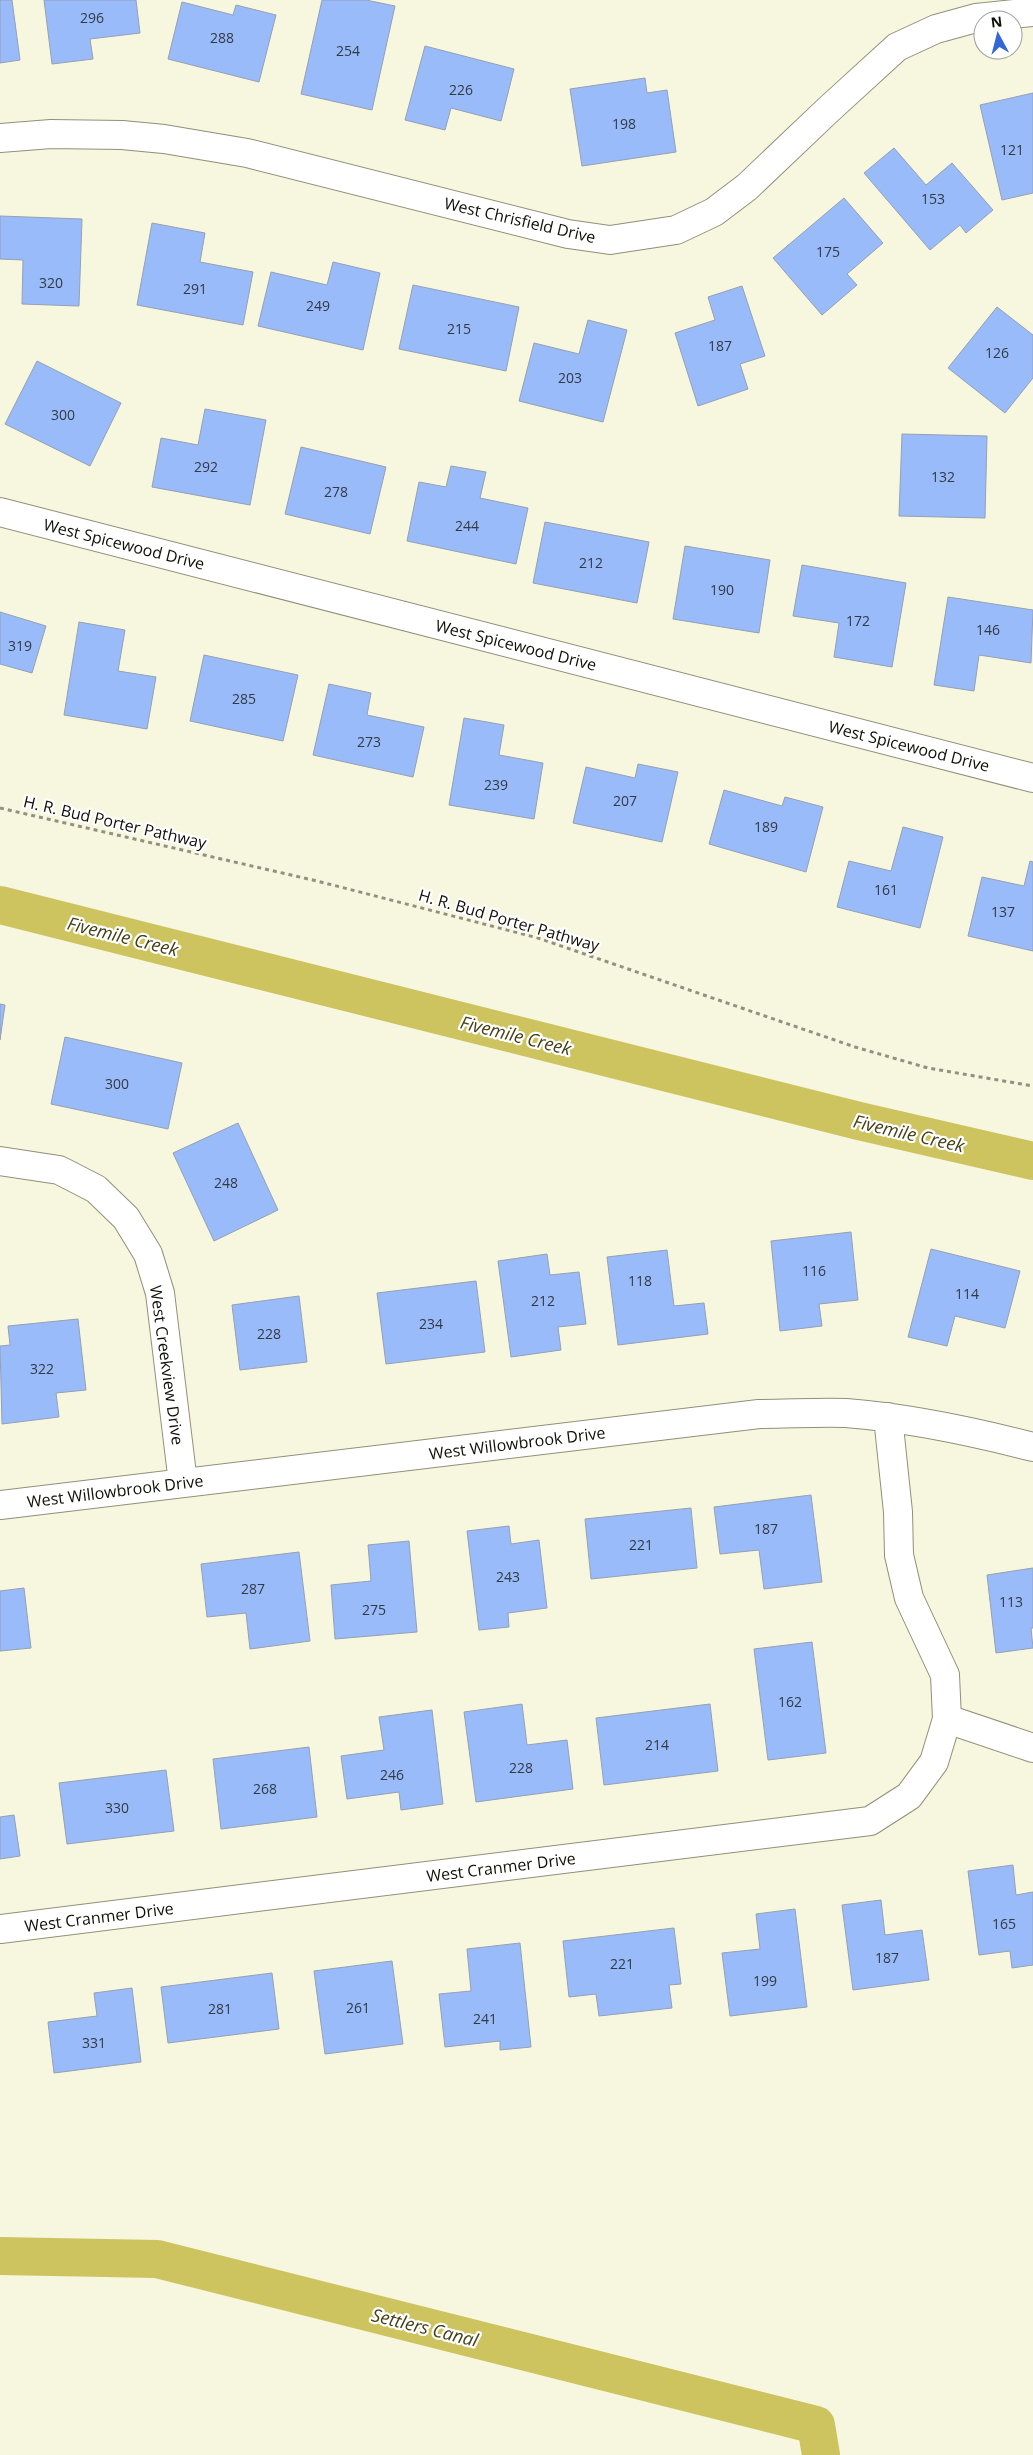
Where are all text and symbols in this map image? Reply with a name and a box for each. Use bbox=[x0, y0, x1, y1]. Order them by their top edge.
house number: 296 bbox=[80, 8, 104, 27]
north arrow bbox=[973, 10, 1023, 60]
text: N bbox=[990, 11, 1003, 32]
house number: 288 bbox=[210, 28, 234, 47]
house number: 254 bbox=[336, 41, 360, 60]
house number: 226 bbox=[449, 80, 473, 99]
house number: 198 bbox=[612, 114, 636, 133]
house number: 121 bbox=[1000, 140, 1024, 159]
house number: 153 bbox=[921, 189, 945, 208]
street label: West Chrisfield Drive bbox=[442, 192, 598, 248]
house number: 175 bbox=[816, 242, 840, 261]
house number: 320 bbox=[39, 273, 63, 292]
house number: 291 bbox=[183, 279, 207, 298]
house number: 249 bbox=[306, 296, 330, 315]
house number: 215 bbox=[447, 319, 471, 338]
house number: 187 bbox=[708, 336, 732, 355]
house number: 126 bbox=[985, 343, 1009, 362]
house number: 203 bbox=[558, 368, 582, 387]
house number: 300 bbox=[51, 405, 75, 424]
house number: 292 bbox=[194, 457, 218, 476]
house number: 132 bbox=[931, 467, 955, 486]
house number: 278 bbox=[324, 482, 348, 501]
street label: West Spicewood Drive bbox=[41, 513, 207, 575]
house number: 244 bbox=[455, 516, 479, 535]
house number: 212 bbox=[579, 553, 603, 572]
house number: 190 bbox=[710, 580, 734, 599]
house number: 172 bbox=[846, 611, 870, 630]
street label: West Spicewood Drive bbox=[433, 614, 599, 676]
house number: 146 bbox=[976, 620, 1000, 639]
house number: 319 bbox=[8, 636, 32, 655]
house number: 285 bbox=[232, 689, 256, 708]
street label: West Spicewood Drive bbox=[826, 715, 992, 777]
house number: 273 bbox=[357, 732, 381, 751]
house number: 239 bbox=[484, 775, 508, 794]
street label: H. R. Bud Porter Pathway bbox=[21, 790, 210, 854]
house number: 207 bbox=[613, 791, 637, 810]
house number: 189 bbox=[754, 817, 778, 836]
house number: 161 bbox=[874, 880, 898, 899]
street label: H. R. Bud Porter Pathway bbox=[416, 884, 603, 957]
house number: 137 bbox=[991, 902, 1015, 921]
water label: Fivemile Creek bbox=[65, 911, 182, 962]
water label: Fivemile Creek bbox=[458, 1010, 575, 1061]
house number: 300 bbox=[105, 1074, 129, 1093]
water label: Fivemile Creek bbox=[851, 1109, 968, 1158]
house number: 248 bbox=[214, 1173, 238, 1192]
house number: 116 bbox=[802, 1261, 826, 1280]
house number: 118 bbox=[628, 1271, 652, 1290]
street label: West Creekview Drive bbox=[145, 1284, 189, 1446]
house number: 114 bbox=[955, 1284, 979, 1303]
house number: 212 bbox=[531, 1291, 555, 1310]
house number: 234 bbox=[419, 1314, 443, 1333]
house number: 228 bbox=[257, 1324, 281, 1343]
house number: 322 bbox=[30, 1359, 54, 1378]
street label: West Willowbrook Drive bbox=[428, 1421, 606, 1465]
street label: West Willowbrook Drive bbox=[26, 1469, 204, 1513]
house number: 187 bbox=[754, 1519, 778, 1538]
house number: 221 bbox=[629, 1535, 653, 1554]
house number: 243 bbox=[496, 1567, 520, 1586]
house number: 287 bbox=[241, 1579, 265, 1598]
house number: 113 bbox=[999, 1592, 1023, 1611]
house number: 275 bbox=[362, 1600, 386, 1619]
house number: 162 bbox=[778, 1692, 802, 1711]
house number: 214 bbox=[645, 1735, 669, 1754]
house number: 228 bbox=[509, 1758, 533, 1777]
house number: 246 bbox=[380, 1765, 404, 1784]
house number: 268 bbox=[253, 1779, 277, 1798]
house number: 330 bbox=[105, 1798, 129, 1817]
street label: West Cranmer Drive bbox=[425, 1847, 577, 1887]
street label: West Cranmer Drive bbox=[23, 1897, 175, 1937]
house number: 165 bbox=[992, 1914, 1016, 1933]
house number: 187 bbox=[875, 1948, 899, 1967]
house number: 221 bbox=[610, 1954, 634, 1973]
house number: 199 bbox=[753, 1971, 777, 1990]
house number: 261 bbox=[346, 1998, 370, 2017]
house number: 281 bbox=[208, 1999, 232, 2018]
house number: 241 bbox=[473, 2009, 497, 2028]
house number: 331 bbox=[82, 2033, 106, 2052]
water label: Settlers Canal bbox=[369, 2302, 481, 2352]

